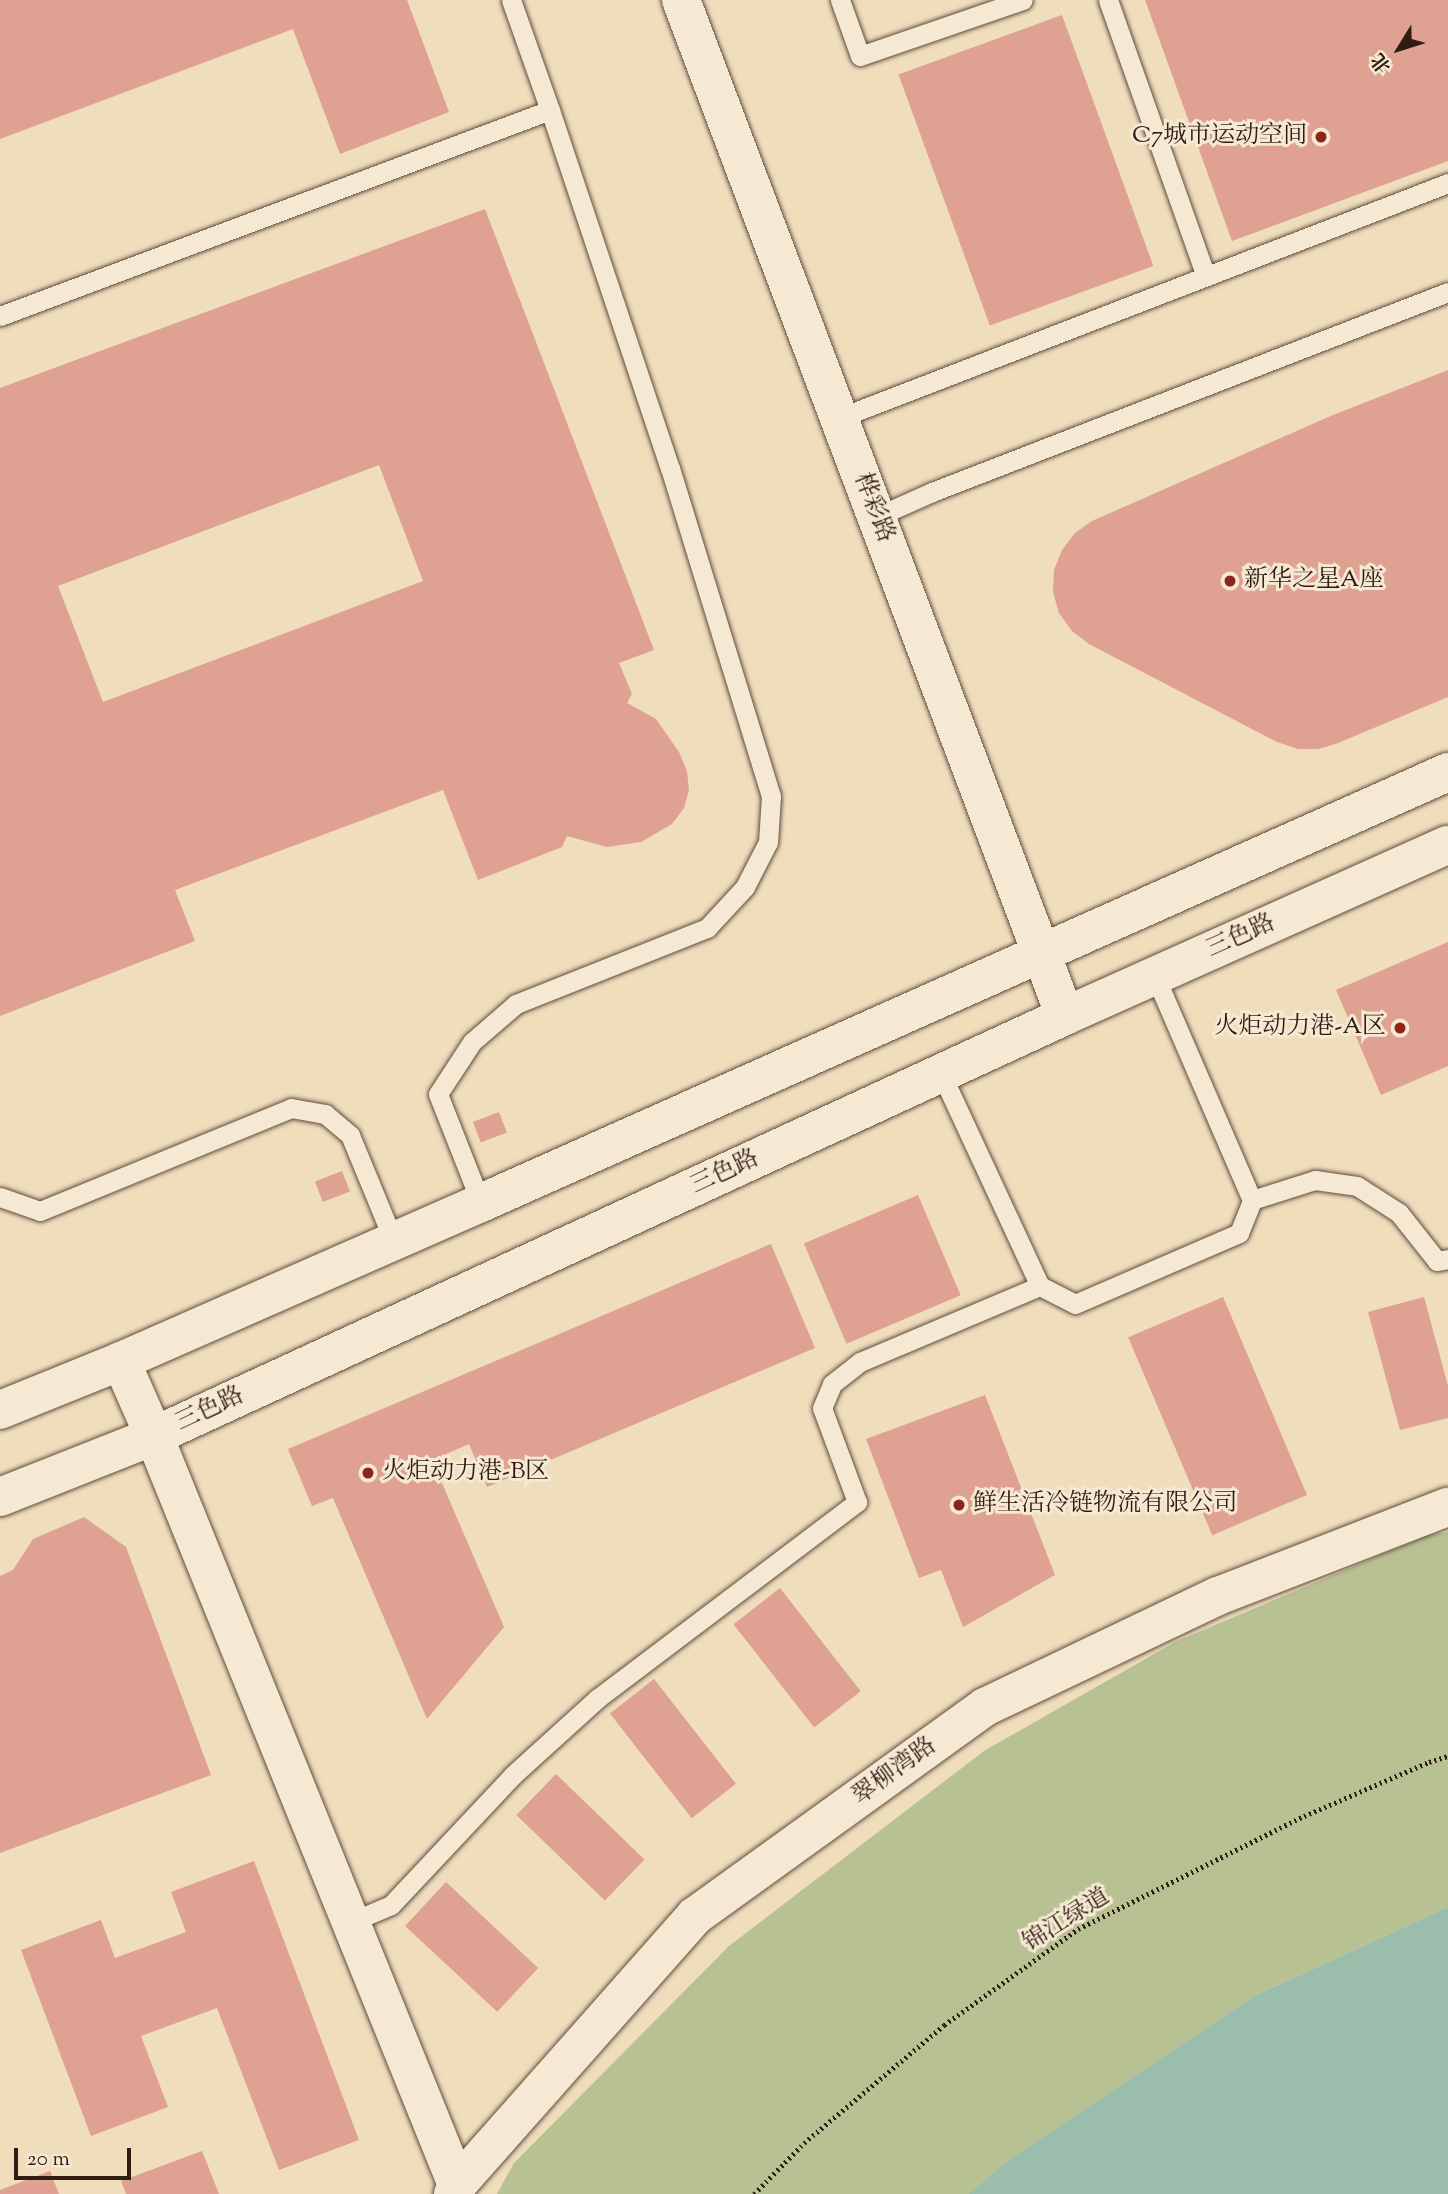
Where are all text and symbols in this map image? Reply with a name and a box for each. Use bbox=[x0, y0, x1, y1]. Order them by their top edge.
north arrow bbox=[1364, 14, 1434, 84]
text: 北 bbox=[1366, 46, 1399, 78]
place label: C7城市运动空间 bbox=[1132, 123, 1307, 151]
marker: C7城市运动空间 bbox=[1313, 129, 1329, 145]
street label: 桦彩路 bbox=[847, 469, 899, 547]
place label: 新华之星A座 bbox=[1244, 567, 1383, 595]
marker: 新华之星A座 bbox=[1222, 573, 1238, 589]
street label: 三色路 bbox=[1202, 909, 1280, 965]
place label: 火炬动力港-A区 bbox=[1216, 1014, 1386, 1042]
marker: 火炬动力港-A区 bbox=[1392, 1020, 1408, 1036]
street label: 三色路 bbox=[686, 1145, 764, 1201]
street label: 三色路 bbox=[171, 1382, 249, 1438]
place label: 火炬动力港-B区 bbox=[382, 1459, 549, 1487]
marker: 火炬动力港-B区 bbox=[360, 1465, 376, 1481]
place label: 鲜生活冷链物流有限公司 bbox=[973, 1491, 1237, 1519]
marker: 鲜生活冷链物流有限公司 bbox=[951, 1497, 967, 1513]
street label: 翠柳湾路 bbox=[848, 1732, 942, 1812]
street label: 锦江绿道 bbox=[1019, 1883, 1115, 1959]
scale bar bbox=[18, 2134, 135, 2178]
text: 20 m bbox=[27, 2145, 70, 2175]

